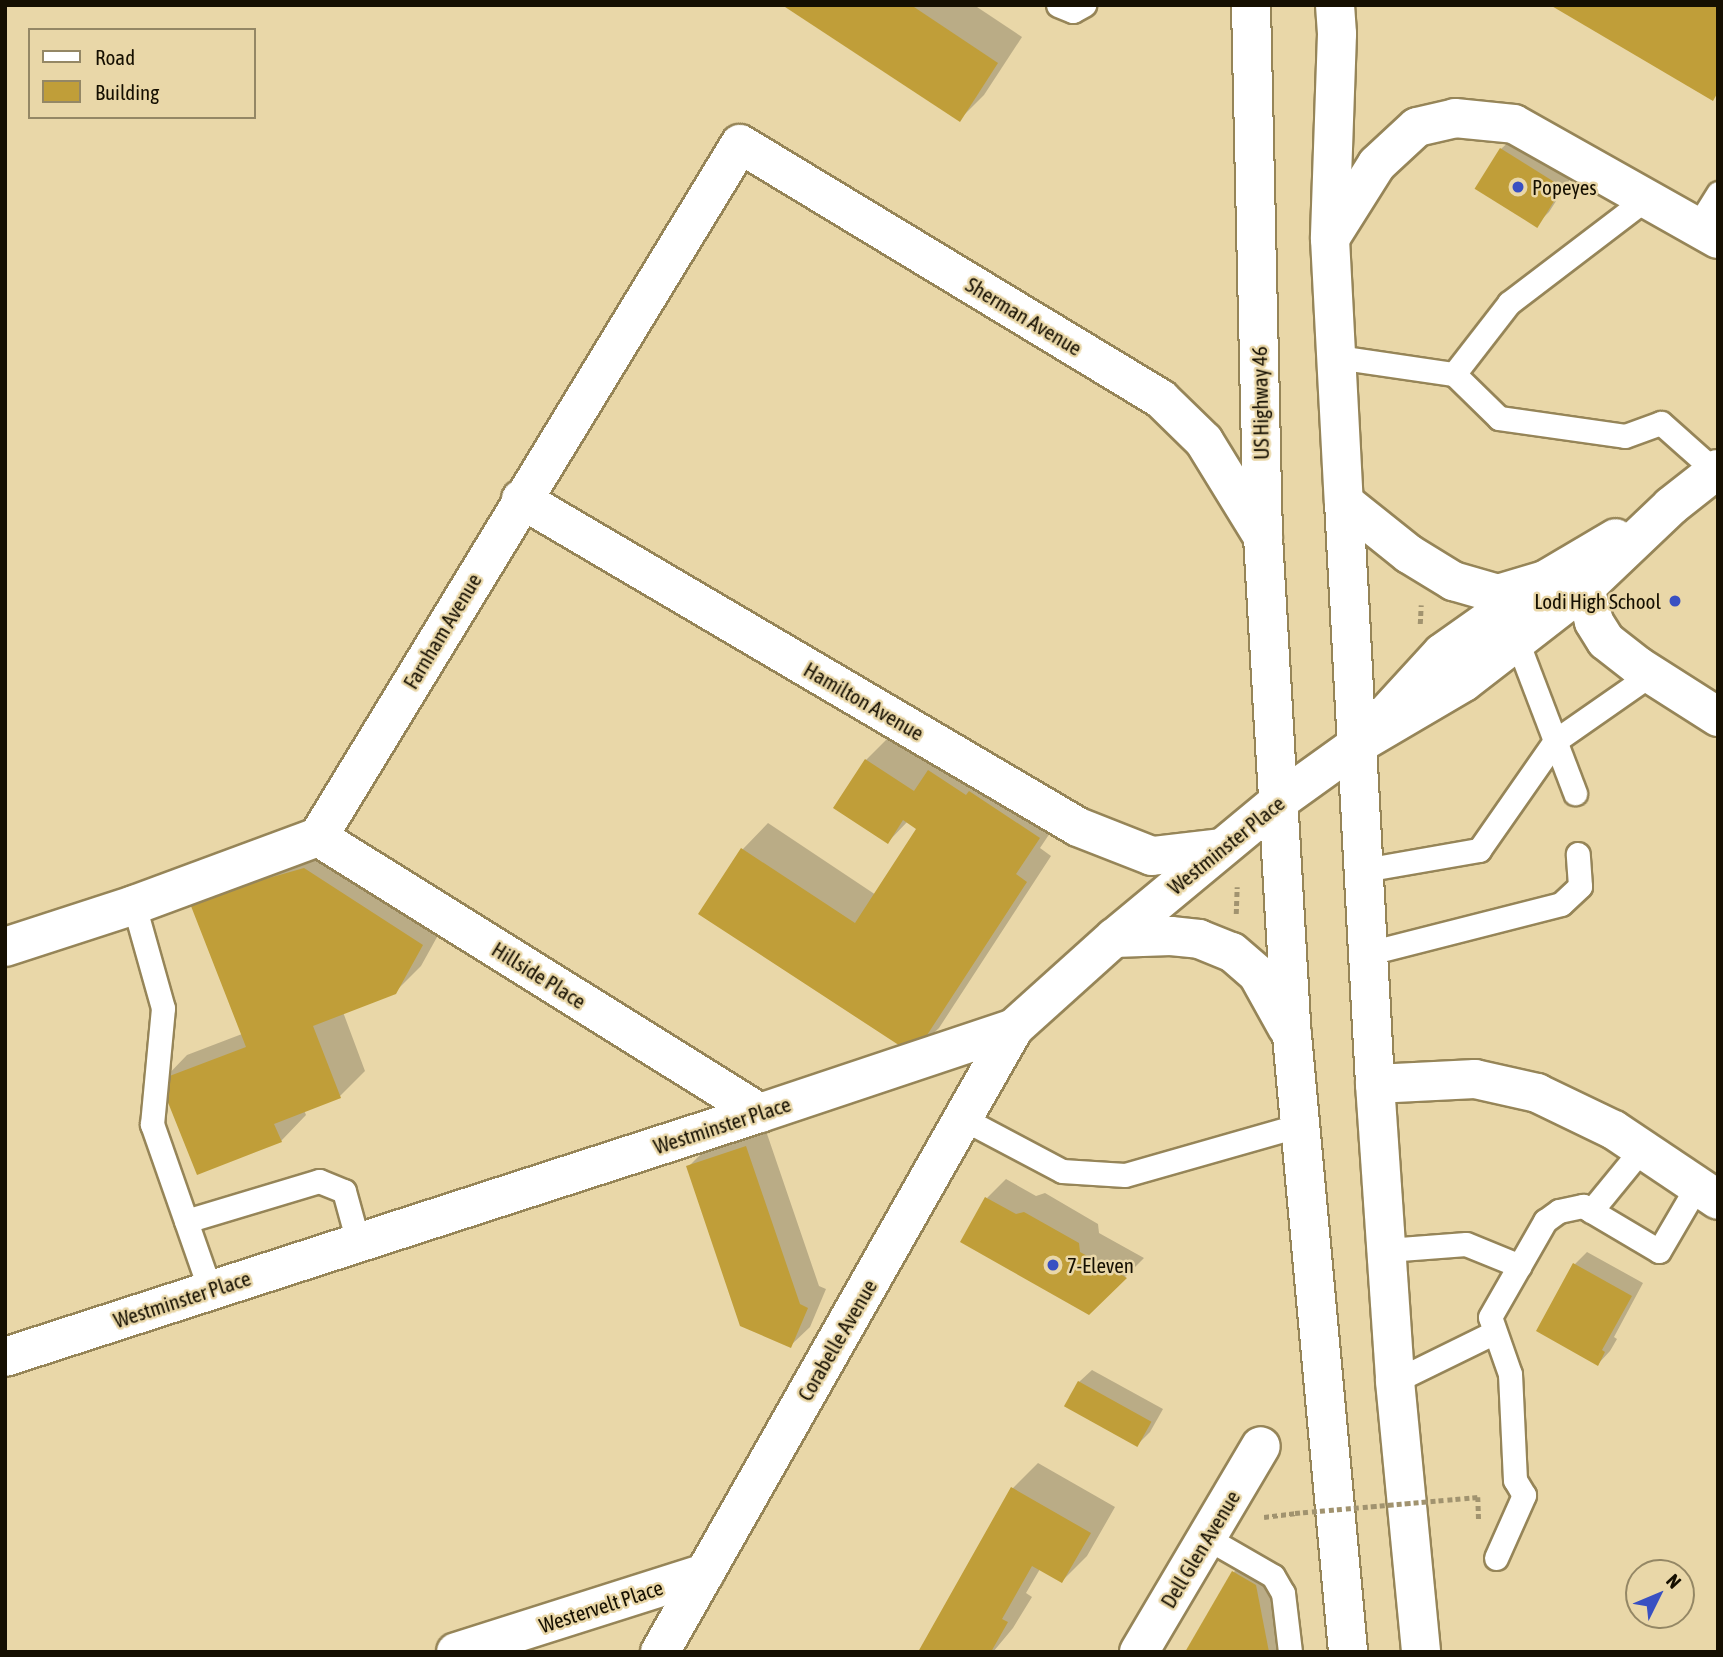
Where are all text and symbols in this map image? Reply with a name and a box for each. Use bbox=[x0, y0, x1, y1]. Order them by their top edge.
legend bbox=[28, 28, 256, 119]
text: Road bbox=[95, 45, 135, 69]
text: Building bbox=[95, 80, 159, 104]
place label: Popeyes bbox=[1532, 174, 1597, 200]
marker: Popeyes bbox=[1510, 179, 1526, 195]
street label: Sherman Avenue bbox=[961, 272, 1087, 360]
street label: US Highway 46 bbox=[1246, 346, 1274, 460]
street label: Farnham Avenue bbox=[398, 569, 486, 693]
place label: Lodi High School bbox=[1534, 588, 1661, 614]
marker: Lodi High School bbox=[1667, 593, 1683, 609]
street label: Hamilton Avenue bbox=[800, 656, 928, 746]
street label: Westminster Place bbox=[1163, 790, 1289, 900]
street label: Hillside Place bbox=[488, 936, 590, 1014]
street label: Westminster Place bbox=[650, 1091, 794, 1159]
place label: 7-Eleven bbox=[1067, 1252, 1134, 1278]
marker: 7-Eleven bbox=[1045, 1257, 1061, 1273]
street label: Westminster Place bbox=[110, 1265, 254, 1333]
street label: Corabelle Avenue bbox=[792, 1275, 882, 1405]
street label: Dell Glen Avenue bbox=[1155, 1486, 1245, 1612]
north arrow bbox=[1625, 1559, 1695, 1629]
text: N bbox=[1662, 1569, 1686, 1593]
street label: Westervelt Place bbox=[536, 1574, 666, 1638]

